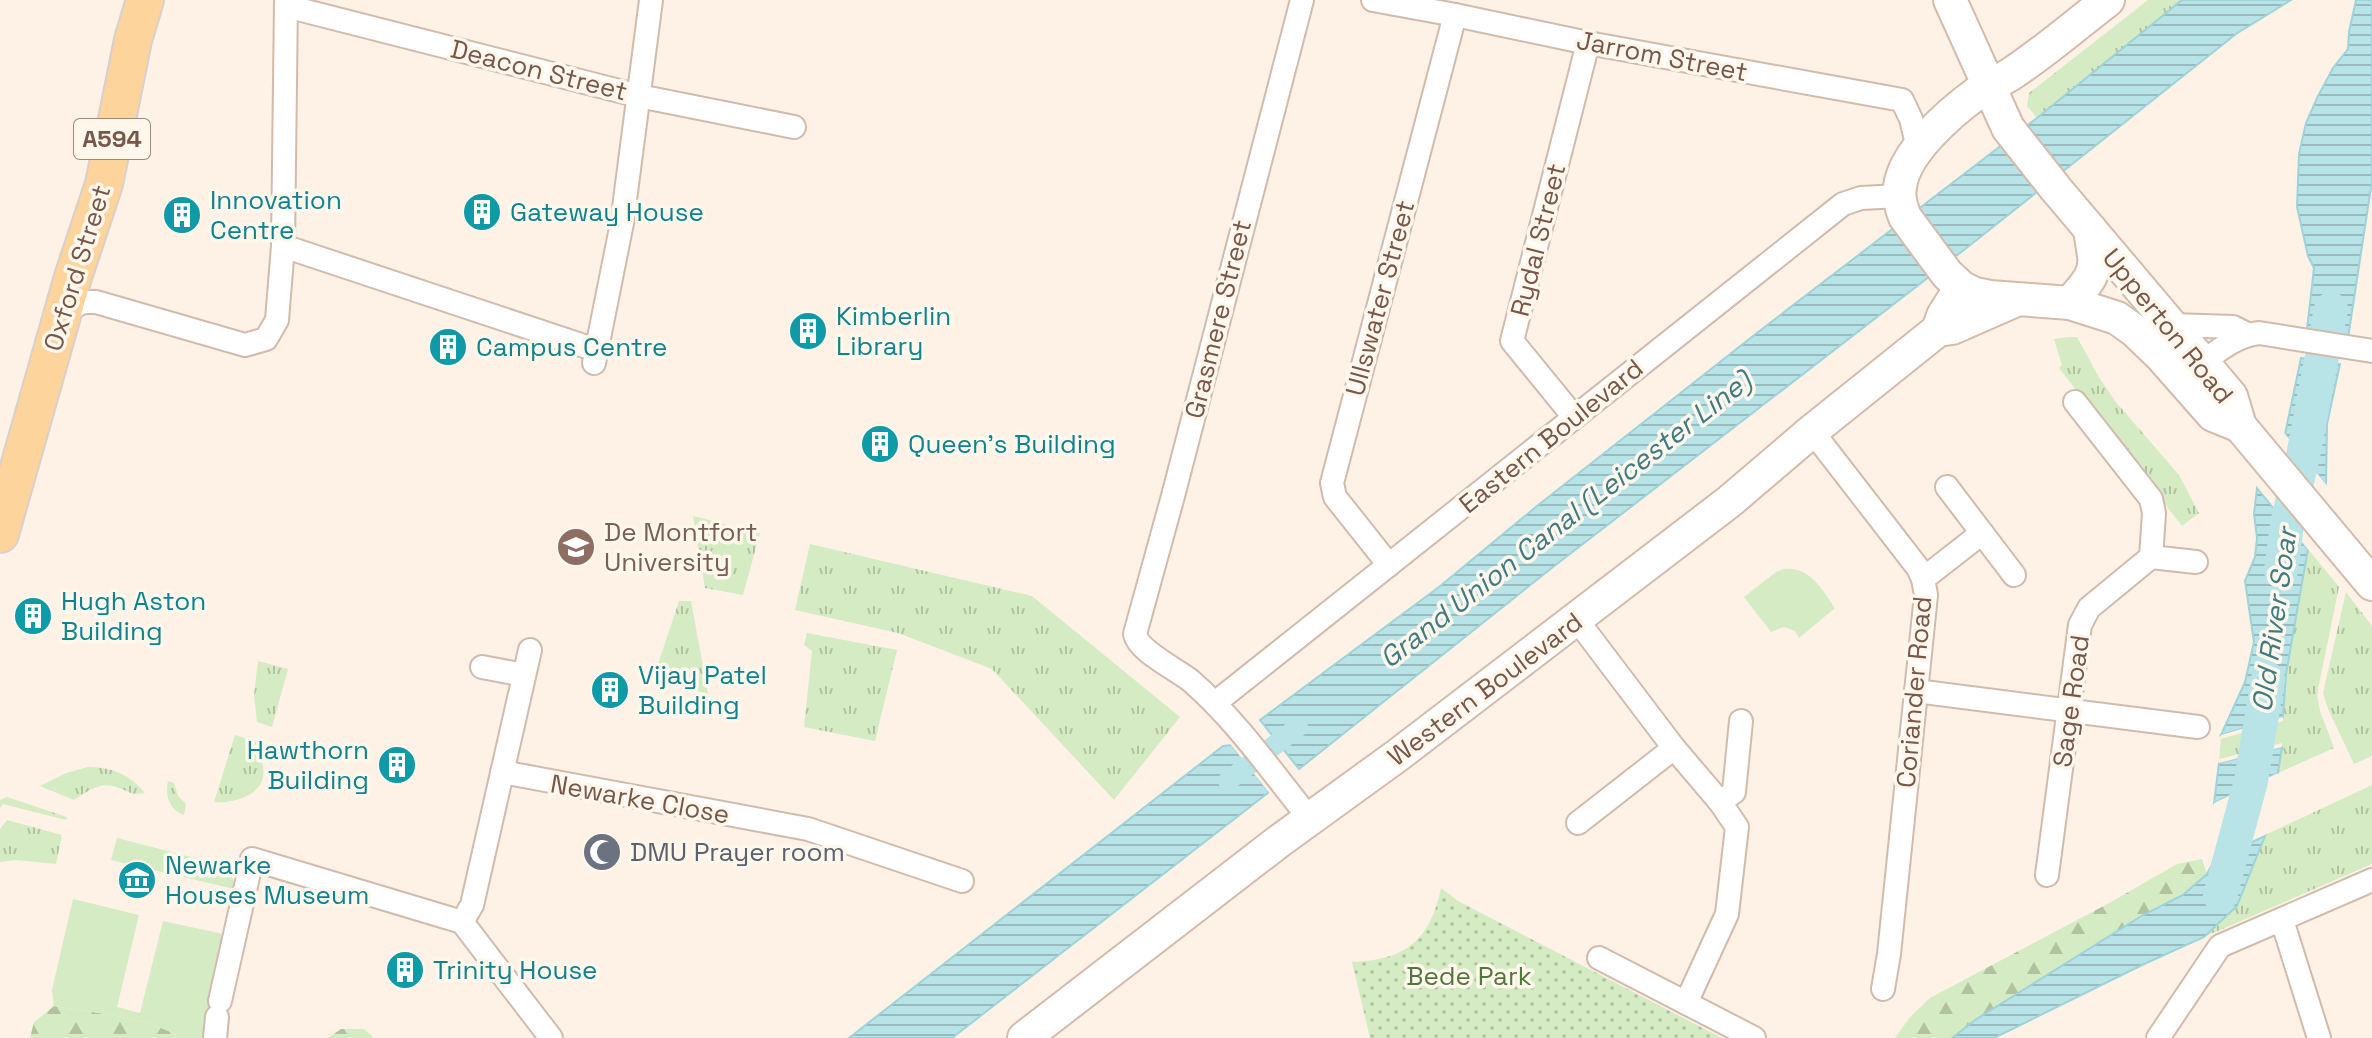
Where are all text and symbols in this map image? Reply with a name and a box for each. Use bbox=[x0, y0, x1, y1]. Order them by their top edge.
street label: Jarrom Street bbox=[1574, 23, 1750, 89]
street label: Deacon Street bbox=[447, 32, 631, 108]
road number: A594 bbox=[74, 119, 150, 159]
street label: Rydal Street bbox=[1503, 160, 1573, 320]
street label: Oxford Street bbox=[36, 181, 118, 355]
place label: Innovation Centre bbox=[210, 183, 342, 247]
building icon: Gateway House bbox=[461, 191, 503, 233]
building icon: Innovation Centre bbox=[161, 194, 203, 236]
place label: Gateway House bbox=[510, 195, 704, 229]
street label: Ullswater Street bbox=[1338, 196, 1422, 400]
street label: Grasmere Street bbox=[1177, 216, 1259, 422]
street label: Upperton Road bbox=[2095, 241, 2241, 411]
place label: Kimberlin Library bbox=[836, 299, 951, 363]
building icon: Kimberlin Library bbox=[787, 310, 829, 352]
building icon: Campus Centre bbox=[427, 326, 469, 368]
place label: Campus Centre bbox=[476, 330, 667, 364]
street label: Eastern Boulevard bbox=[1452, 351, 1650, 521]
water label: Grand Union Canal (Leicester Line) bbox=[1372, 361, 1760, 676]
building icon: Queen's Building bbox=[859, 423, 901, 465]
place label: Queen's Building bbox=[908, 427, 1116, 461]
place label: De Montfort University bbox=[604, 515, 757, 579]
water label: Old River Soar bbox=[2243, 522, 2305, 714]
school or university icon: De Montfort University bbox=[555, 526, 597, 568]
place label: Hugh Aston Building bbox=[61, 584, 206, 648]
building icon: Hugh Aston Building bbox=[12, 595, 54, 637]
street label: Coriander Road bbox=[1889, 595, 1939, 789]
street label: Western Boulevard bbox=[1381, 605, 1589, 773]
street label: Sage Road bbox=[2045, 633, 2097, 769]
place label: Vijay Patel Building bbox=[638, 658, 767, 722]
building icon: Vijay Patel Building bbox=[589, 669, 631, 711]
place label: Hawthorn Building bbox=[247, 733, 369, 797]
building icon: Hawthorn Building bbox=[376, 744, 418, 786]
street label: Newarke Close bbox=[548, 767, 732, 831]
mosque icon: DMU Prayer room bbox=[581, 831, 623, 873]
place label: DMU Prayer room bbox=[630, 835, 845, 869]
place label: Newarke Houses Museum bbox=[165, 848, 369, 912]
museum icon: Newarke Houses Museum bbox=[116, 859, 158, 901]
building icon: Trinity House bbox=[384, 949, 426, 991]
place label: Trinity House bbox=[433, 953, 597, 987]
park label: Bede Park bbox=[1406, 959, 1532, 993]

